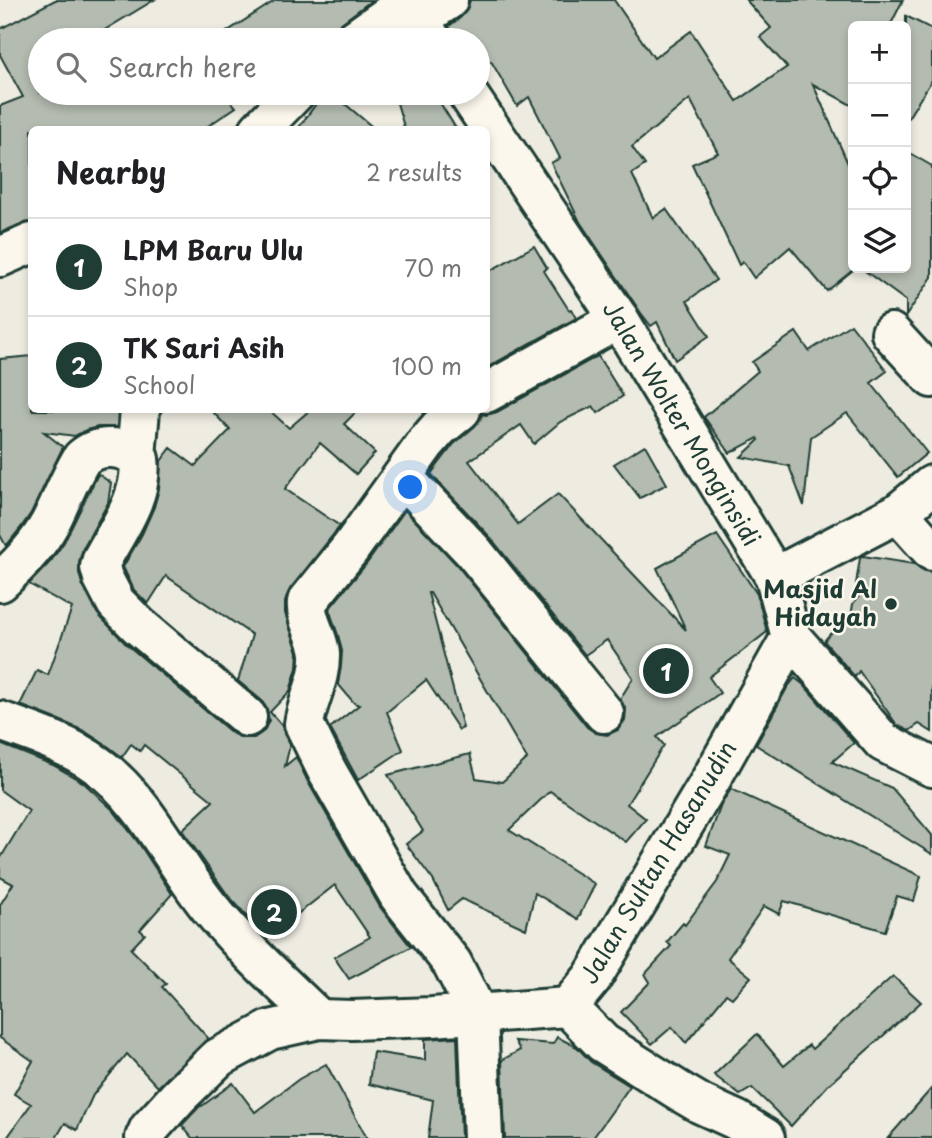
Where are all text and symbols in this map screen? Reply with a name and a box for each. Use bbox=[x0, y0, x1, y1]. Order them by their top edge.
map controls bbox=[848, 21, 911, 273]
button: + bbox=[848, 21, 911, 84]
search box bbox=[28, 28, 490, 105]
text: Search here bbox=[108, 47, 257, 86]
icon: search bbox=[52, 48, 90, 86]
button: − bbox=[848, 84, 911, 147]
button: locate bbox=[848, 147, 911, 210]
text: Nearby bbox=[56, 149, 166, 194]
text: 2 results bbox=[366, 154, 462, 189]
button: layers bbox=[848, 210, 911, 273]
text: LPM Baru Ulu bbox=[123, 230, 303, 269]
text: 1 bbox=[74, 250, 85, 285]
text: 70 m bbox=[404, 250, 462, 285]
text: Shop bbox=[123, 269, 178, 304]
street label: Jalan Wolter Monginsidi bbox=[595, 293, 770, 553]
text: TK Sari Asih bbox=[123, 328, 285, 367]
text: 2 bbox=[71, 348, 87, 383]
text: 100 m bbox=[392, 348, 462, 383]
text: School bbox=[123, 367, 195, 402]
your location bbox=[393, 470, 427, 504]
place label: Masjid Al Hidayah bbox=[763, 570, 877, 634]
marker: Masjid Al Hidayah bbox=[883, 596, 899, 612]
pin: 1 bbox=[643, 645, 689, 697]
street label: Jalan Sultan Hasanudin bbox=[570, 732, 745, 990]
pin: 2 bbox=[251, 886, 297, 938]

